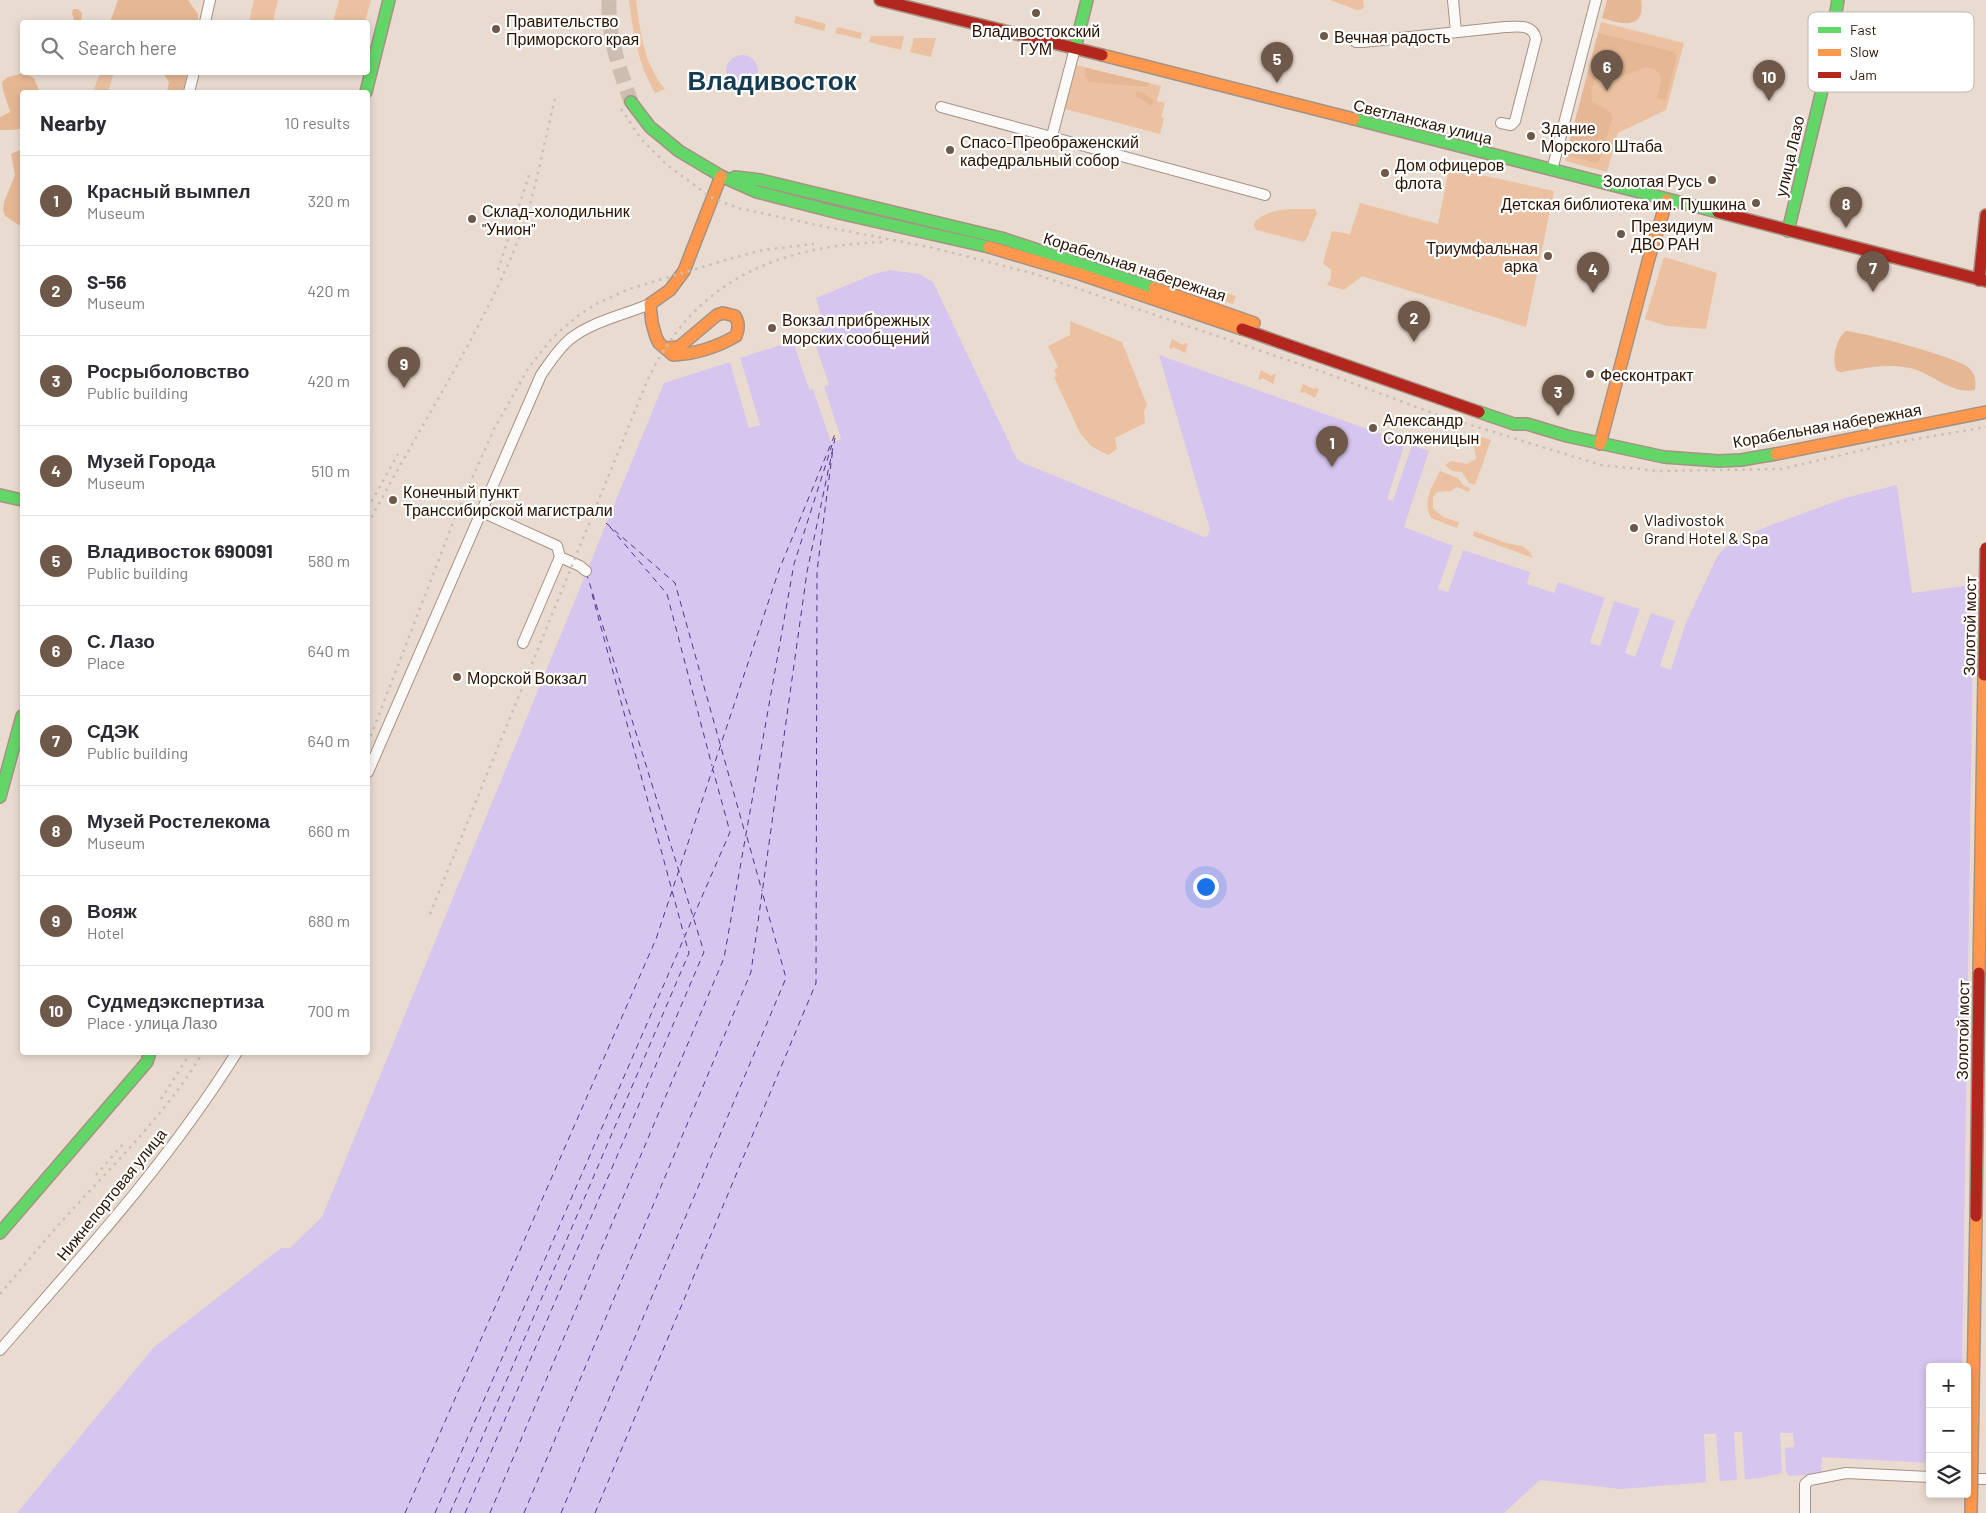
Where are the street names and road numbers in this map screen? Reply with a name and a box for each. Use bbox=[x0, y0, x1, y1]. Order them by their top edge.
street label: Светланская улица bbox=[1352, 95, 1494, 147]
street label: улица Лазо bbox=[1770, 114, 1808, 198]
street label: Корабельная набережная bbox=[1041, 227, 1229, 305]
street label: Корабельная набережная bbox=[1731, 399, 1923, 451]
street label: Золотой мост bbox=[1959, 575, 1979, 676]
street label: Золотой мост bbox=[1952, 979, 1972, 1080]
street label: Нижнепортовая улица bbox=[52, 1124, 170, 1264]

